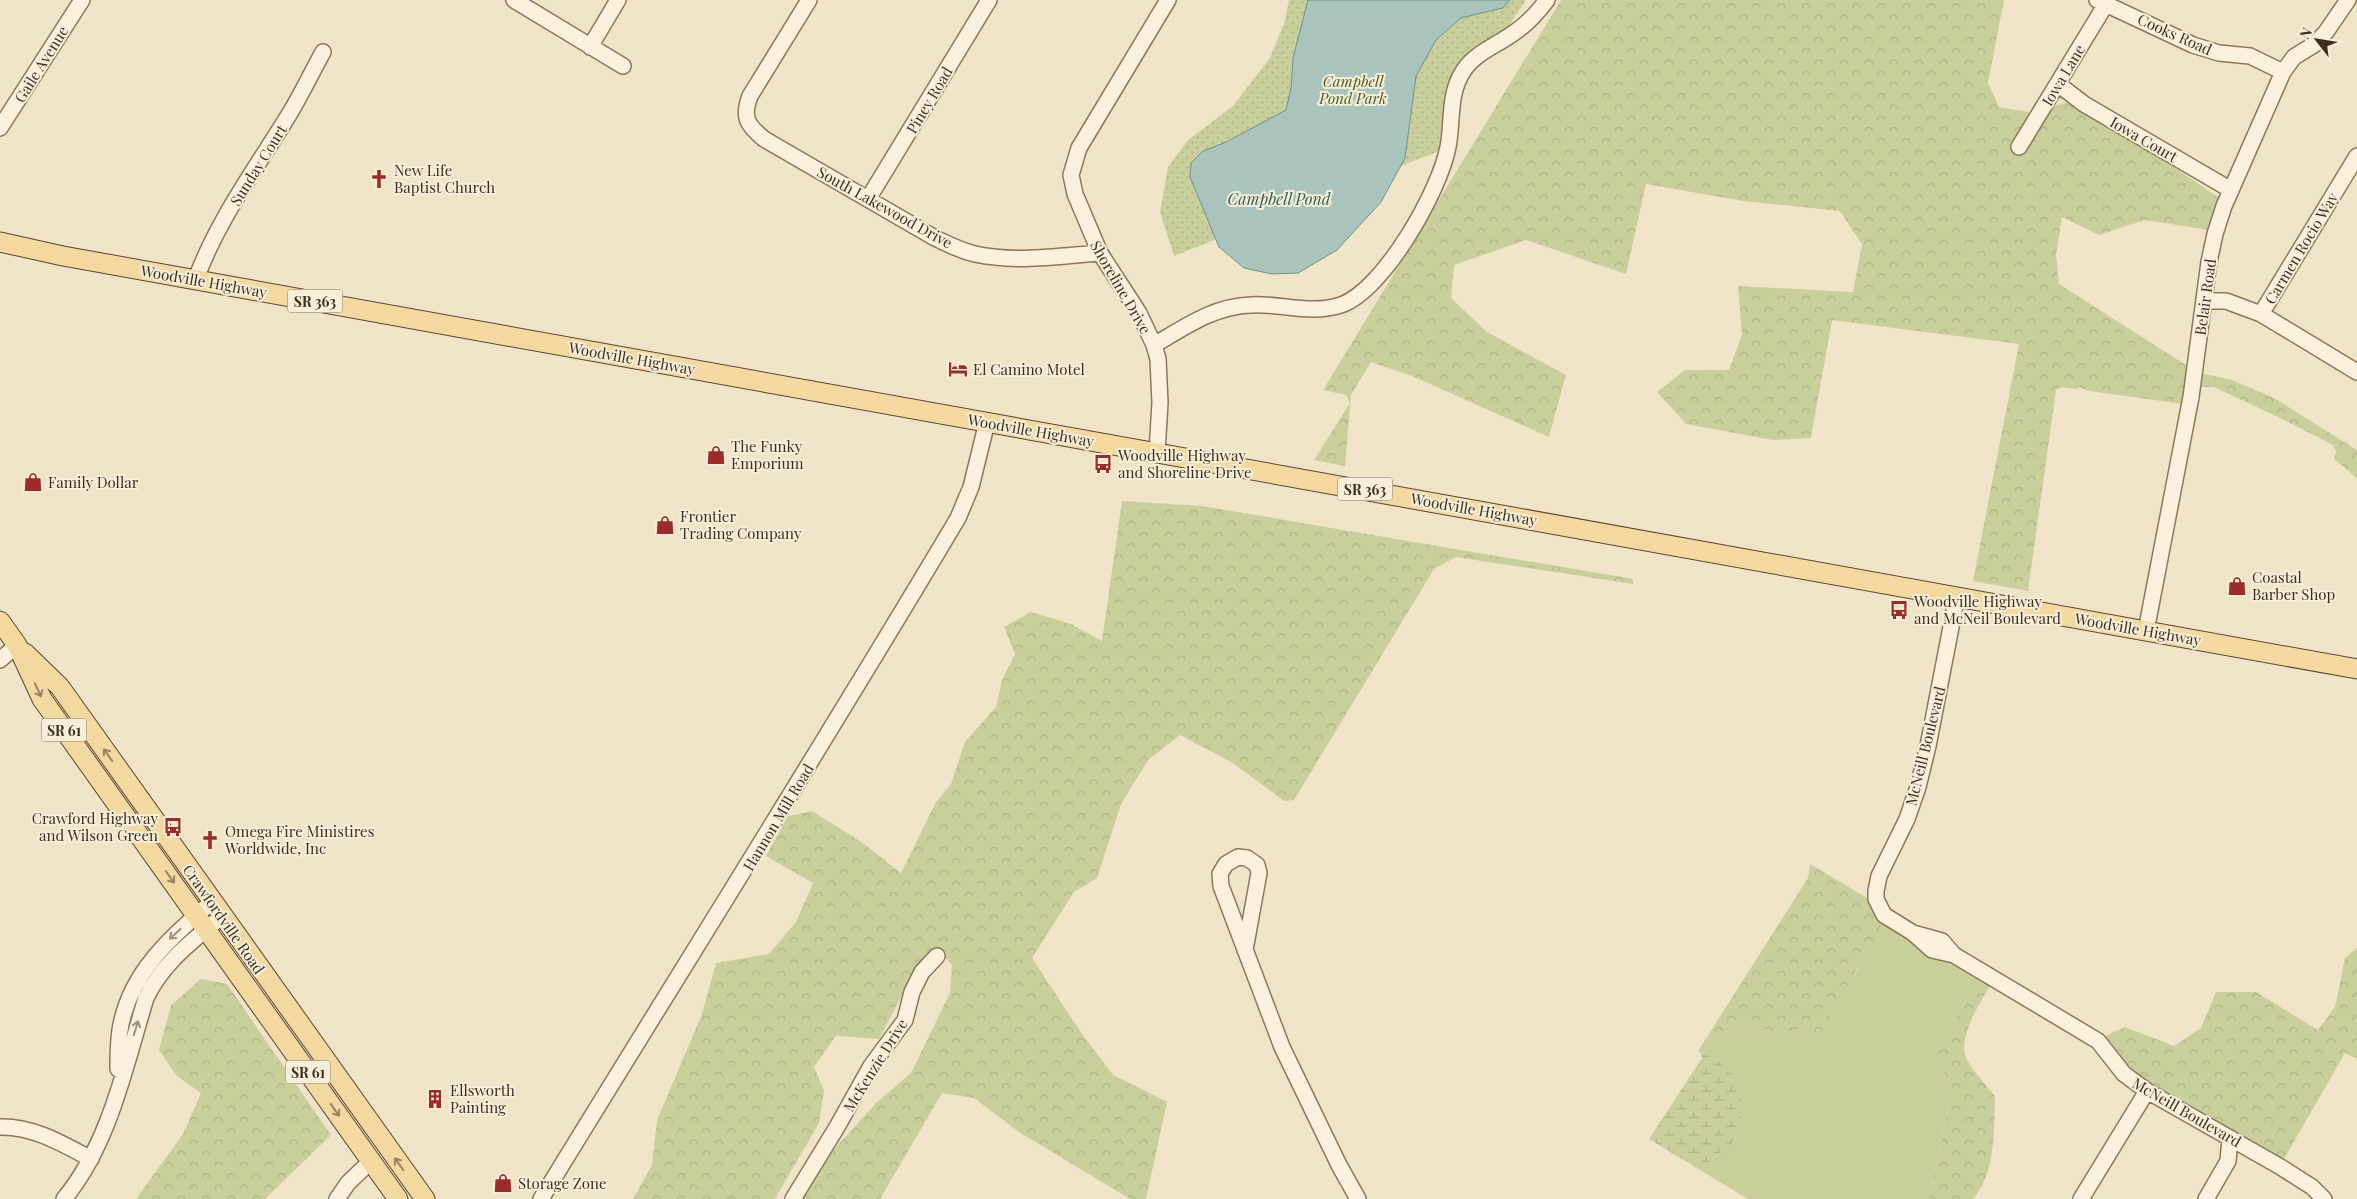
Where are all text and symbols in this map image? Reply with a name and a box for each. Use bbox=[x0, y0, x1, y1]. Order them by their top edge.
street label: Cooks Road bbox=[2135, 9, 2216, 59]
north arrow bbox=[2292, 15, 2342, 65]
street label: Gaile Avenue bbox=[10, 22, 72, 106]
text: N bbox=[2295, 24, 2316, 42]
street label: Iowa Lane bbox=[2037, 41, 2089, 109]
street label: Piney Road bbox=[901, 63, 957, 137]
park label: Campbell Pond Park bbox=[1318, 71, 1387, 108]
street label: Iowa Court bbox=[2107, 112, 2182, 167]
street label: Sunday Court bbox=[225, 120, 291, 209]
place label: New Life Baptist Church bbox=[394, 160, 495, 197]
street label: South Lakewood Drive bbox=[814, 162, 956, 252]
church icon: New Life Baptist Church bbox=[368, 168, 390, 190]
water label: Campbell Pond bbox=[1227, 188, 1332, 209]
street label: Carmen Rocio Way bbox=[2260, 188, 2342, 308]
street label: Shoreline Drive bbox=[1086, 237, 1156, 337]
street label: Belair Road bbox=[2190, 257, 2220, 337]
street label: Woodville Highway bbox=[138, 260, 269, 302]
road number: SR 363 bbox=[288, 290, 342, 312]
street label: Woodville Highway bbox=[566, 337, 697, 379]
hotel icon: El Camino Motel bbox=[947, 358, 969, 380]
place label: El Camino Motel bbox=[973, 359, 1085, 379]
street label: Woodville Highway bbox=[965, 409, 1096, 451]
place label: The Funky Emporium bbox=[731, 436, 804, 473]
shop icon: The Funky Emporium bbox=[705, 444, 727, 466]
place label: Woodville Highway and Shoreline Drive bbox=[1117, 445, 1252, 482]
bus stop icon: Woodville Highway and Shoreline Drive bbox=[1092, 453, 1114, 475]
shop icon: Family Dollar bbox=[22, 471, 44, 493]
place label: Family Dollar bbox=[48, 472, 139, 492]
road number: SR 363 bbox=[1338, 478, 1392, 500]
street label: Woodville Highway bbox=[1408, 488, 1539, 530]
place label: Frontier Trading Company bbox=[680, 506, 802, 543]
shop icon: Frontier Trading Company bbox=[654, 514, 676, 536]
place label: Coastal Barber Shop bbox=[2252, 567, 2335, 604]
shop icon: Coastal Barber Shop bbox=[2226, 575, 2248, 597]
place label: Woodville Highway and McNeil Boulevard bbox=[1913, 591, 2061, 628]
bus stop icon: Woodville Highway and McNeil Boulevard bbox=[1888, 599, 1910, 621]
street label: Woodville Highway bbox=[2072, 608, 2203, 650]
one-way arrow bbox=[34, 682, 43, 697]
street label: McNeill Boulevard bbox=[1900, 684, 1950, 808]
road number: SR 61 bbox=[42, 718, 86, 742]
one-way arrow bbox=[103, 748, 113, 762]
street label: Hannon Mill Road bbox=[738, 760, 818, 874]
place label: Crawford Highway and Wilson Green bbox=[32, 808, 158, 845]
bus stop icon: Crawford Highway and Wilson Green bbox=[162, 816, 184, 838]
place label: Omega Fire Ministires Worldwide, Inc bbox=[224, 821, 374, 858]
church icon: Omega Fire Ministires Worldwide, Inc bbox=[199, 829, 221, 851]
street label: Crawfordville Road bbox=[179, 860, 269, 978]
one-way arrow bbox=[164, 870, 175, 883]
one-way arrow bbox=[169, 928, 182, 939]
street label: McKenzie Drive bbox=[838, 1015, 912, 1115]
one-way arrow bbox=[132, 1021, 142, 1037]
road number: SR 61 bbox=[286, 1060, 330, 1084]
street label: McNeill Boulevard bbox=[2129, 1073, 2245, 1151]
place label: Ellsworth Painting bbox=[450, 1080, 515, 1117]
building icon: Ellsworth Painting bbox=[424, 1088, 446, 1110]
one-way arrow bbox=[330, 1103, 340, 1117]
one-way arrow bbox=[394, 1157, 404, 1171]
shop icon: Storage Zone bbox=[492, 1172, 514, 1194]
place label: Storage Zone bbox=[518, 1173, 606, 1193]

